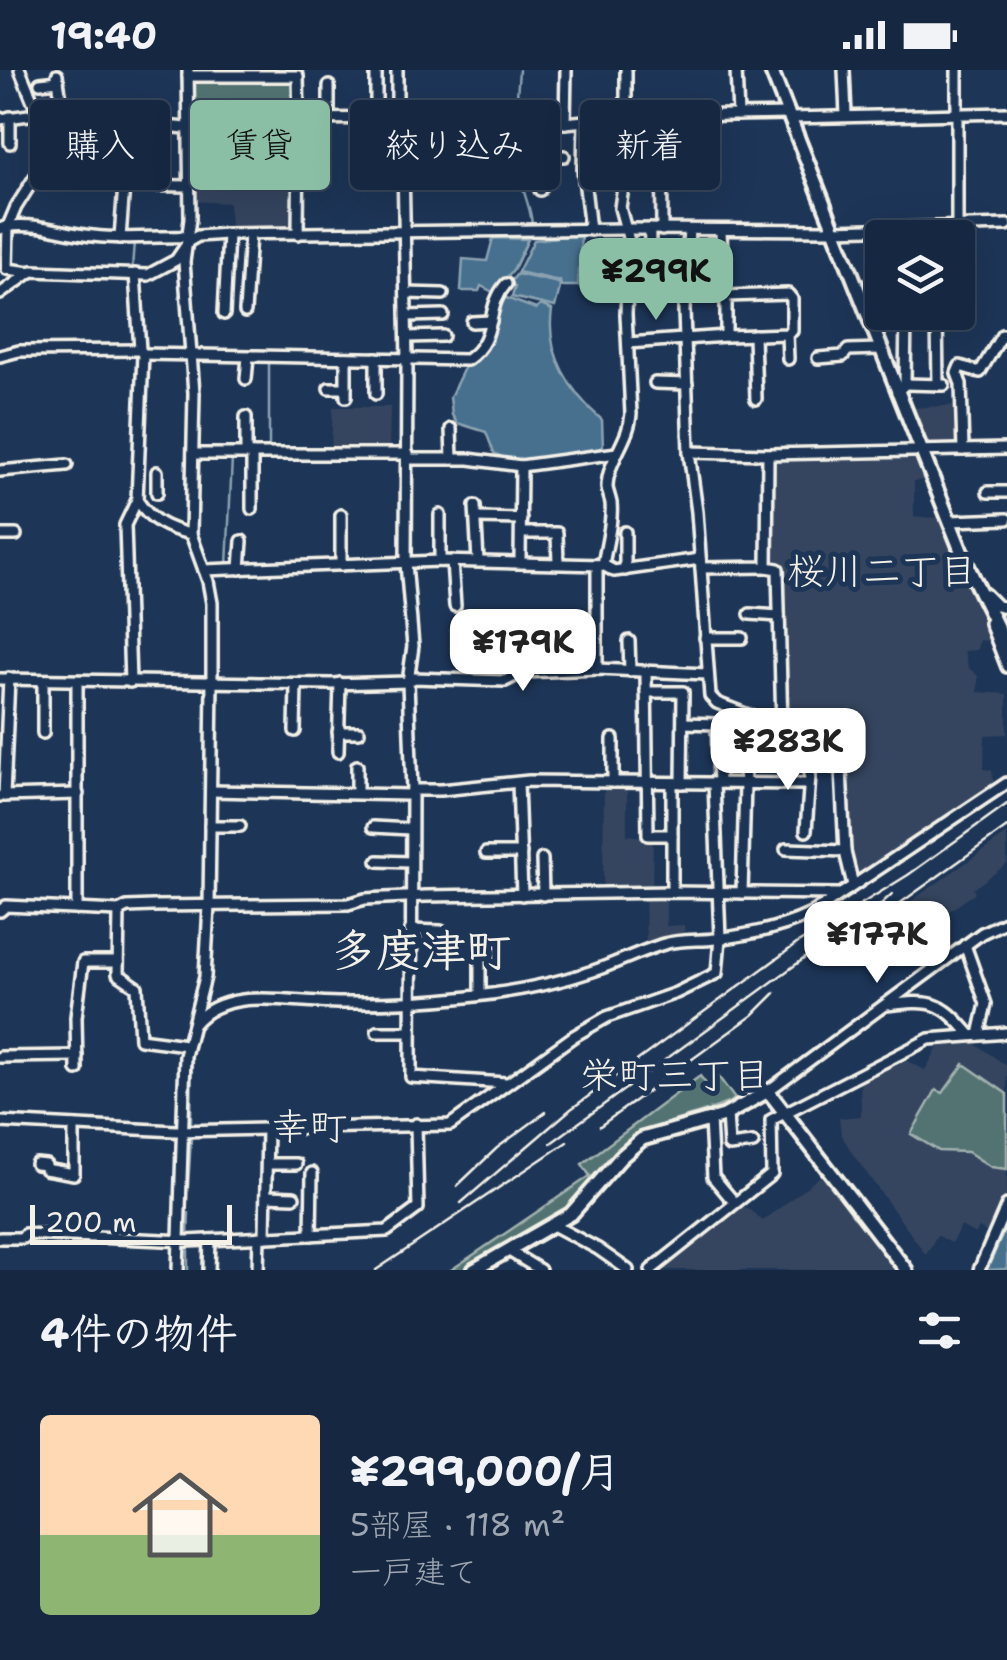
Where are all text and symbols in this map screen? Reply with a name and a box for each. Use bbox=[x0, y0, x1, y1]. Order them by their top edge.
text: 19:40 bbox=[50, 10, 157, 61]
chip: 購入 bbox=[30, 100, 170, 190]
chip: 賃貸 bbox=[190, 100, 330, 190]
chip: 絞り込み bbox=[350, 100, 560, 190]
chip: 新着 bbox=[580, 100, 720, 190]
map controls bbox=[865, 220, 975, 330]
button: layers bbox=[865, 220, 975, 330]
pin: ¥299K bbox=[586, 238, 726, 323]
text: ¥299K bbox=[601, 249, 711, 292]
district label: 桜川二丁目 bbox=[787, 545, 977, 596]
pin: ¥179K bbox=[453, 609, 593, 694]
text: ¥179K bbox=[472, 620, 574, 663]
pin: ¥283K bbox=[718, 708, 858, 793]
text: ¥283K bbox=[733, 719, 843, 762]
pin: ¥177K bbox=[807, 901, 947, 986]
text: ¥177K bbox=[826, 912, 928, 955]
district label: 多度津町 bbox=[331, 920, 511, 980]
district label: 栄町三丁目 bbox=[580, 1049, 770, 1100]
district label: 幸町 bbox=[271, 1101, 347, 1152]
scale bar bbox=[30, 1200, 232, 1244]
text: 200 m bbox=[45, 1203, 136, 1241]
icon: filters bbox=[912, 1303, 967, 1358]
text: 4件の物件 bbox=[40, 1305, 237, 1361]
text: ¥299,000/月 bbox=[350, 1443, 621, 1499]
icon: home bbox=[120, 1455, 240, 1575]
text: 5部屋 · 118 m² bbox=[350, 1503, 565, 1546]
text: 一戸建て bbox=[350, 1550, 478, 1593]

